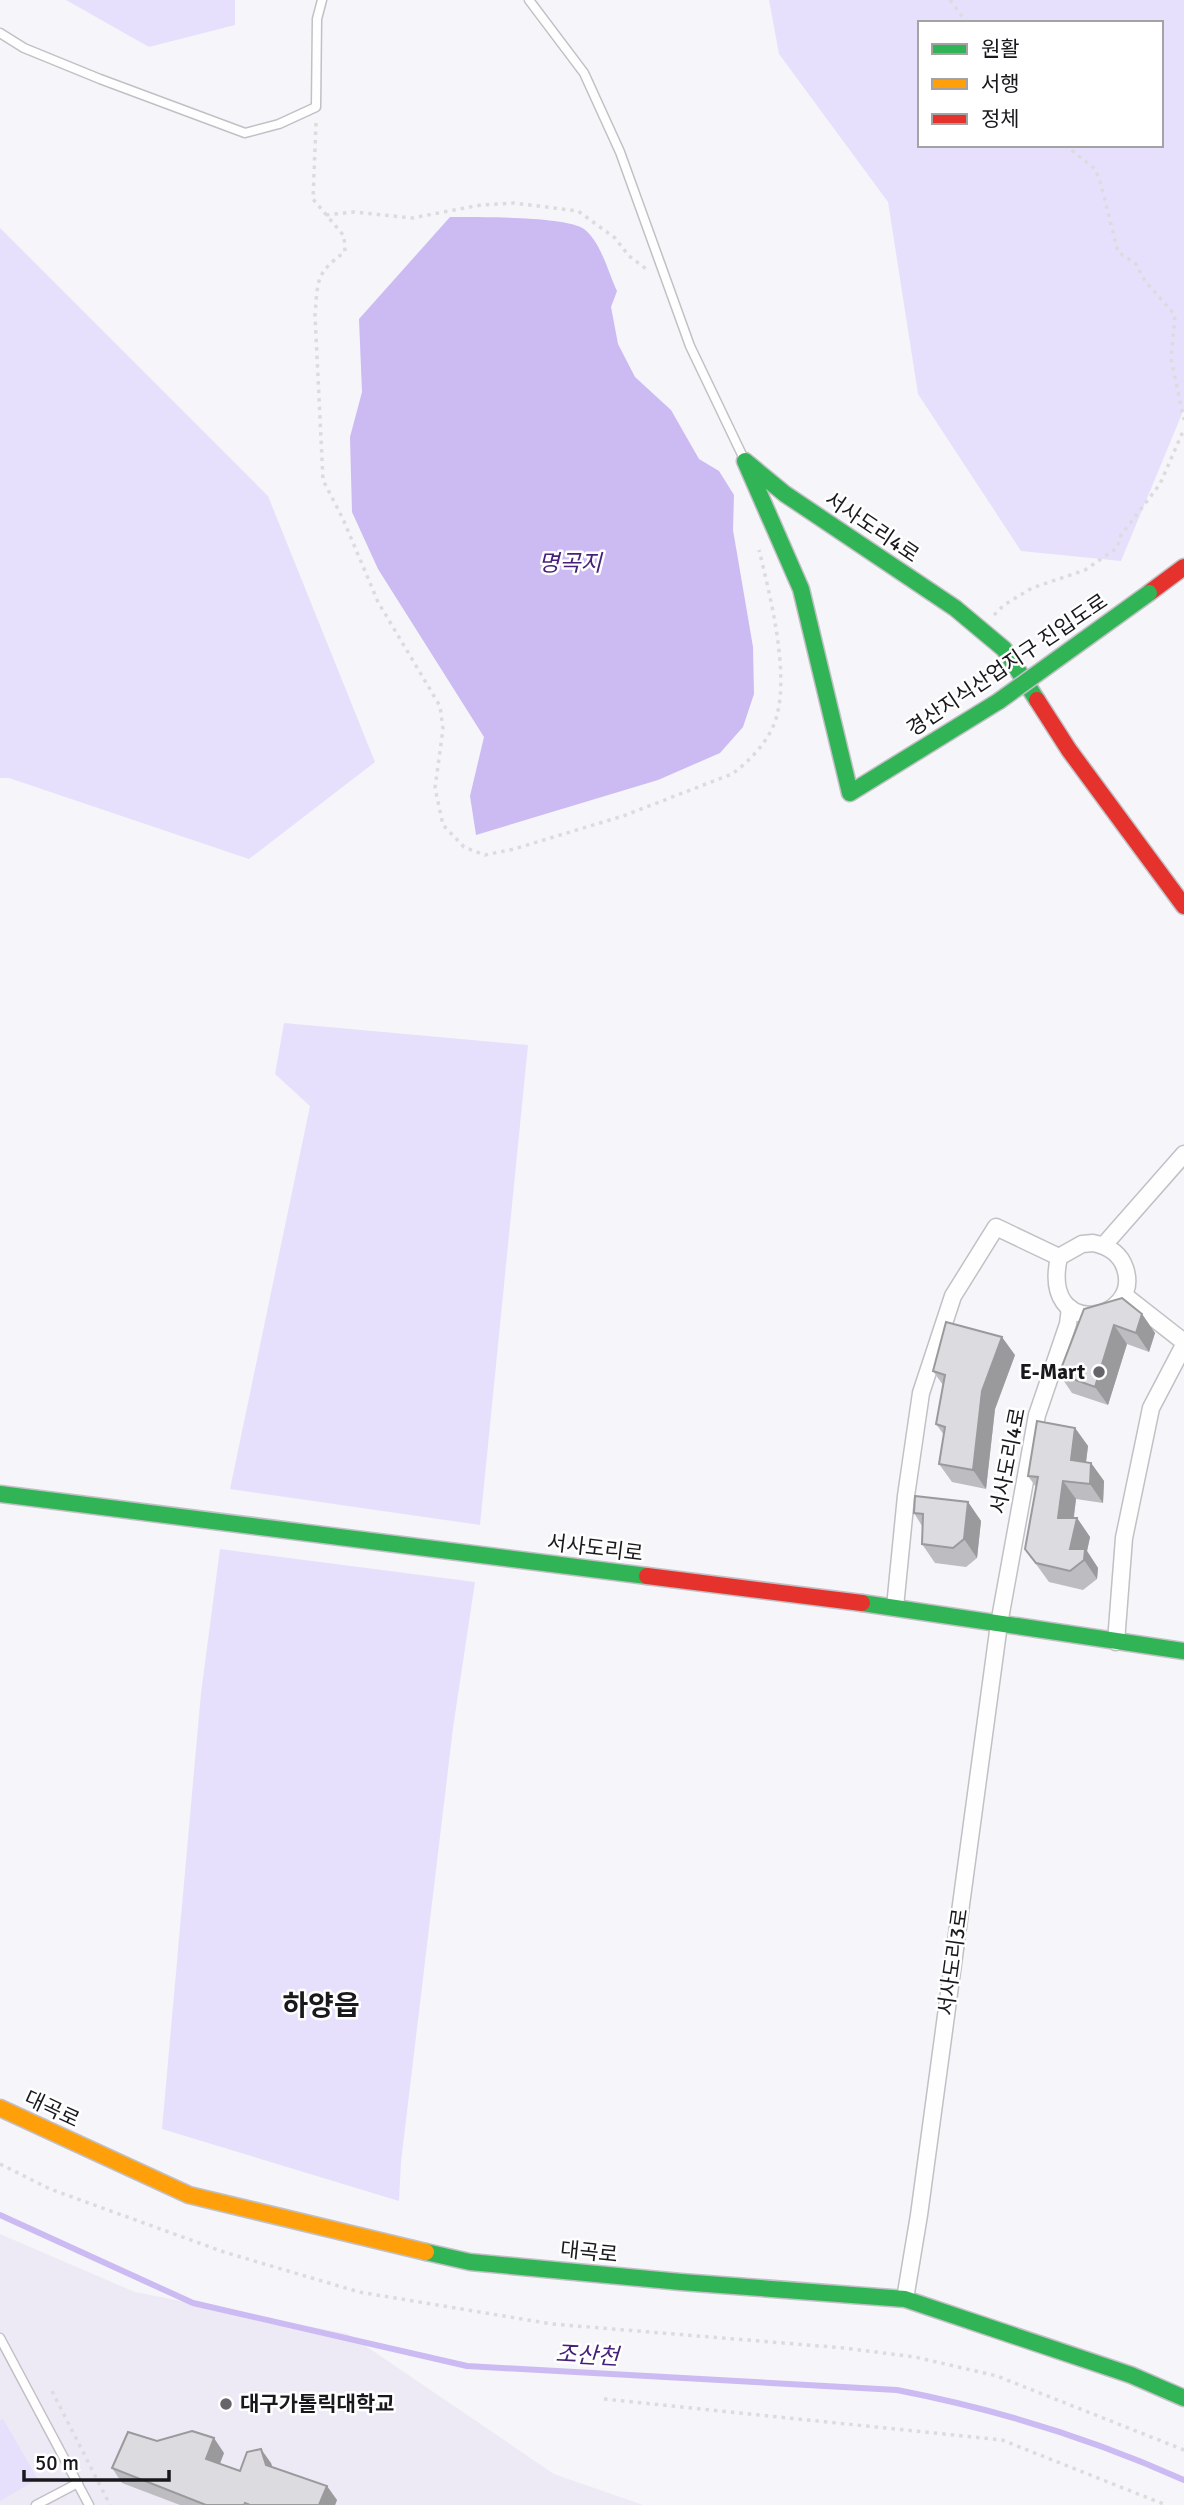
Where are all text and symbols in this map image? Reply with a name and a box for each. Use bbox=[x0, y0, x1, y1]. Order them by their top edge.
legend bbox=[918, 21, 1163, 147]
text: 원활 bbox=[981, 36, 1020, 62]
text: 서행 bbox=[981, 71, 1020, 97]
text: 정체 bbox=[981, 106, 1020, 132]
street label: 서사도리4로 bbox=[820, 486, 924, 568]
water label: 명곡지 bbox=[538, 549, 604, 578]
street label: 경산지식산업지구 진입도로 bbox=[902, 588, 1112, 742]
place label: E-Mart bbox=[1020, 1359, 1085, 1385]
marker: E-Mart bbox=[1091, 1364, 1107, 1380]
street label: 서사도리4로 bbox=[985, 1406, 1031, 1516]
street label: 서사도리로 bbox=[545, 1529, 645, 1567]
street label: 서사도리3로 bbox=[933, 1907, 973, 2017]
district label: 하양읍 bbox=[282, 1989, 360, 2023]
street label: 대곡로 bbox=[20, 2085, 84, 2133]
street label: 대곡로 bbox=[559, 2236, 619, 2268]
water label: 조산천 bbox=[555, 2339, 622, 2372]
place label: 대구가톨릭대학교 bbox=[240, 2391, 395, 2417]
marker: 대구가톨릭대학교 bbox=[218, 2396, 234, 2412]
scale bar bbox=[24, 2438, 170, 2482]
text: 50 m bbox=[35, 2450, 79, 2476]

